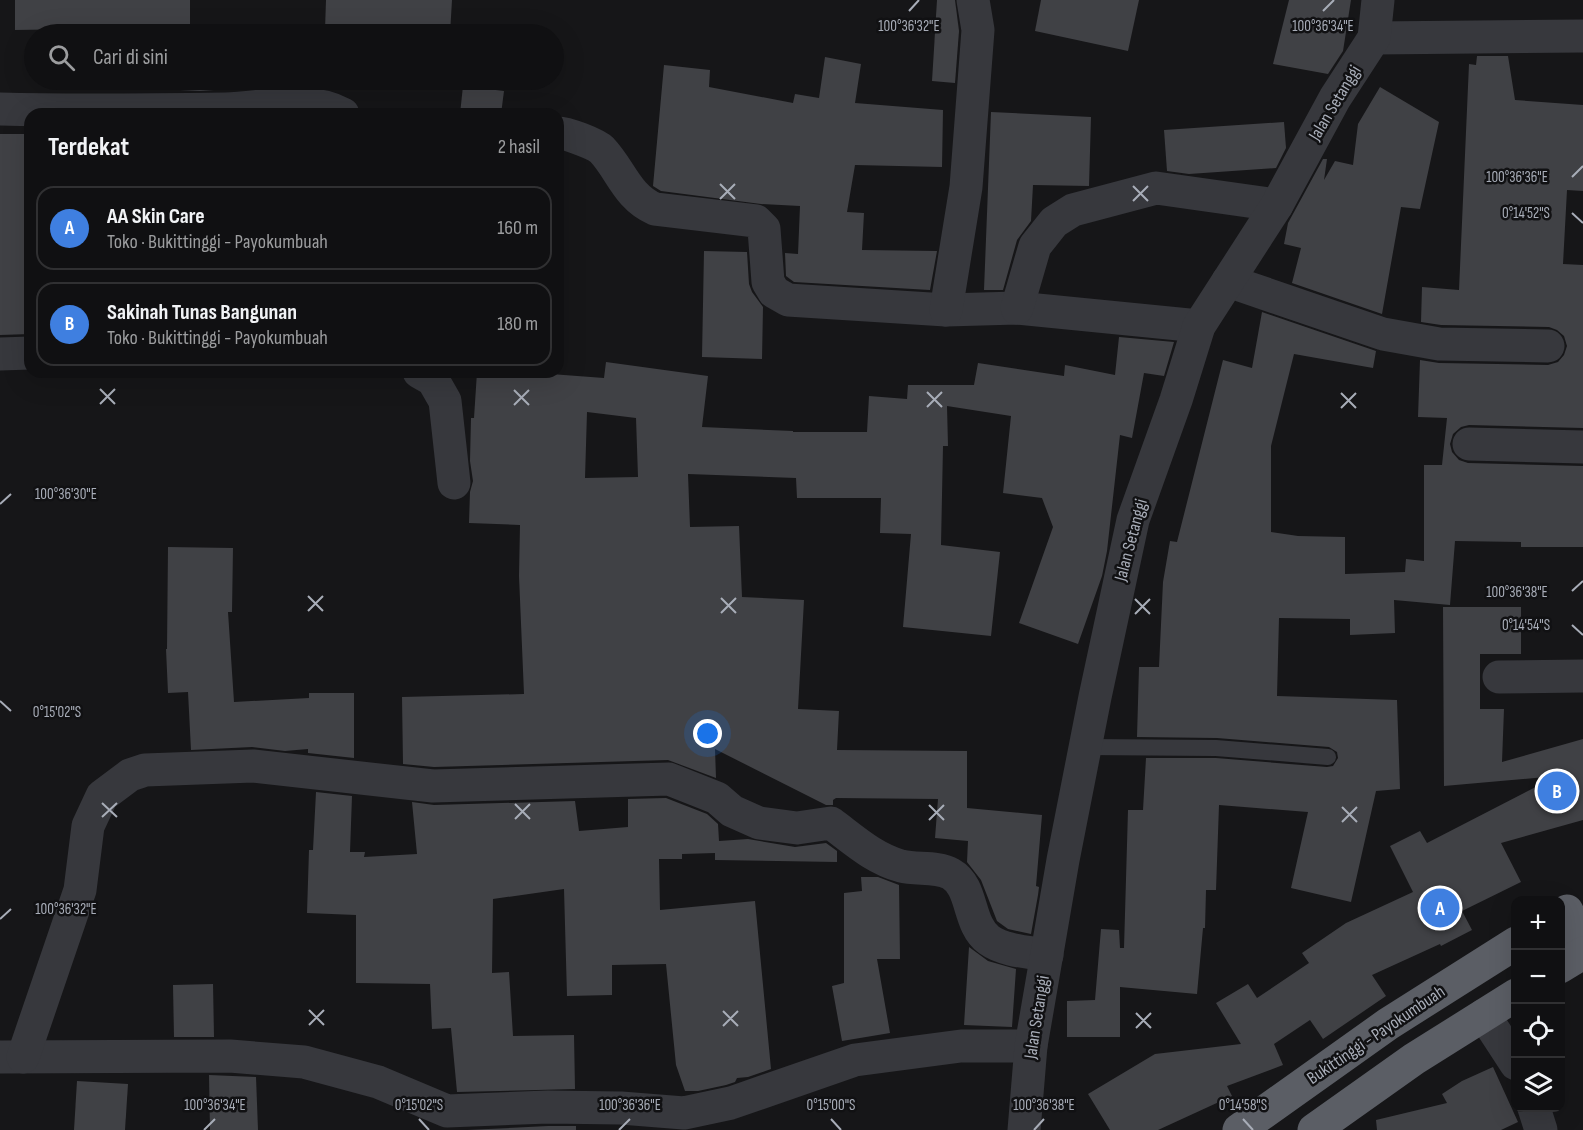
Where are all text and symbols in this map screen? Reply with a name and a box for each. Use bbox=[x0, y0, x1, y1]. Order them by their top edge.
text: 100°36'32"E bbox=[878, 17, 940, 36]
text: 100°36'34"E bbox=[1292, 17, 1354, 36]
search box bbox=[24, 24, 564, 90]
icon: search bbox=[45, 41, 78, 74]
text: Cari di sini bbox=[93, 44, 168, 71]
street label: Jalan Setanggi bbox=[1304, 62, 1366, 145]
text: Terdekat bbox=[48, 132, 129, 163]
text: 2 hasil bbox=[498, 135, 540, 159]
text: 100°36'36"E bbox=[1486, 168, 1548, 187]
text: AA Skin Care bbox=[107, 203, 205, 230]
text: 0°14'52"S bbox=[1502, 204, 1550, 223]
text: A bbox=[65, 216, 74, 240]
text: 160 m bbox=[497, 216, 538, 240]
text: Toko · Bukittinggi - Payokumbuah bbox=[107, 230, 328, 254]
text: Sakinah Tunas Bangunan bbox=[107, 299, 297, 326]
text: B bbox=[65, 312, 74, 336]
text: 180 m bbox=[497, 312, 538, 336]
text: Toko · Bukittinggi - Payokumbuah bbox=[107, 326, 328, 350]
text: 100°36'30"E bbox=[35, 485, 97, 504]
street label: Jalan Setanggi bbox=[1110, 497, 1152, 584]
text: 100°36'38"E bbox=[1486, 583, 1548, 602]
text: 0°14'54"S bbox=[1502, 616, 1550, 635]
text: 0°15'02"S bbox=[33, 703, 81, 722]
your location bbox=[693, 719, 722, 748]
pin: B bbox=[1538, 768, 1576, 814]
pin: A bbox=[1420, 886, 1460, 930]
map controls bbox=[1511, 896, 1565, 1112]
button: + bbox=[1511, 896, 1565, 950]
text: 100°36'32"E bbox=[35, 900, 97, 919]
button: − bbox=[1511, 950, 1565, 1004]
street label: Jalan Setanggi bbox=[1020, 974, 1054, 1061]
street label: Bukittinggi - Payokumbuah bbox=[1303, 981, 1449, 1089]
button: locate bbox=[1511, 1004, 1565, 1058]
button: layers bbox=[1511, 1058, 1565, 1112]
text: 100°36'34"E bbox=[184, 1096, 246, 1115]
text: 0°15'02"S bbox=[395, 1096, 443, 1115]
text: 100°36'36"E bbox=[599, 1096, 661, 1115]
text: 0°15'00"S bbox=[807, 1096, 855, 1115]
text: 100°36'38"E bbox=[1013, 1096, 1075, 1115]
text: 0°14'58"S bbox=[1219, 1096, 1267, 1115]

